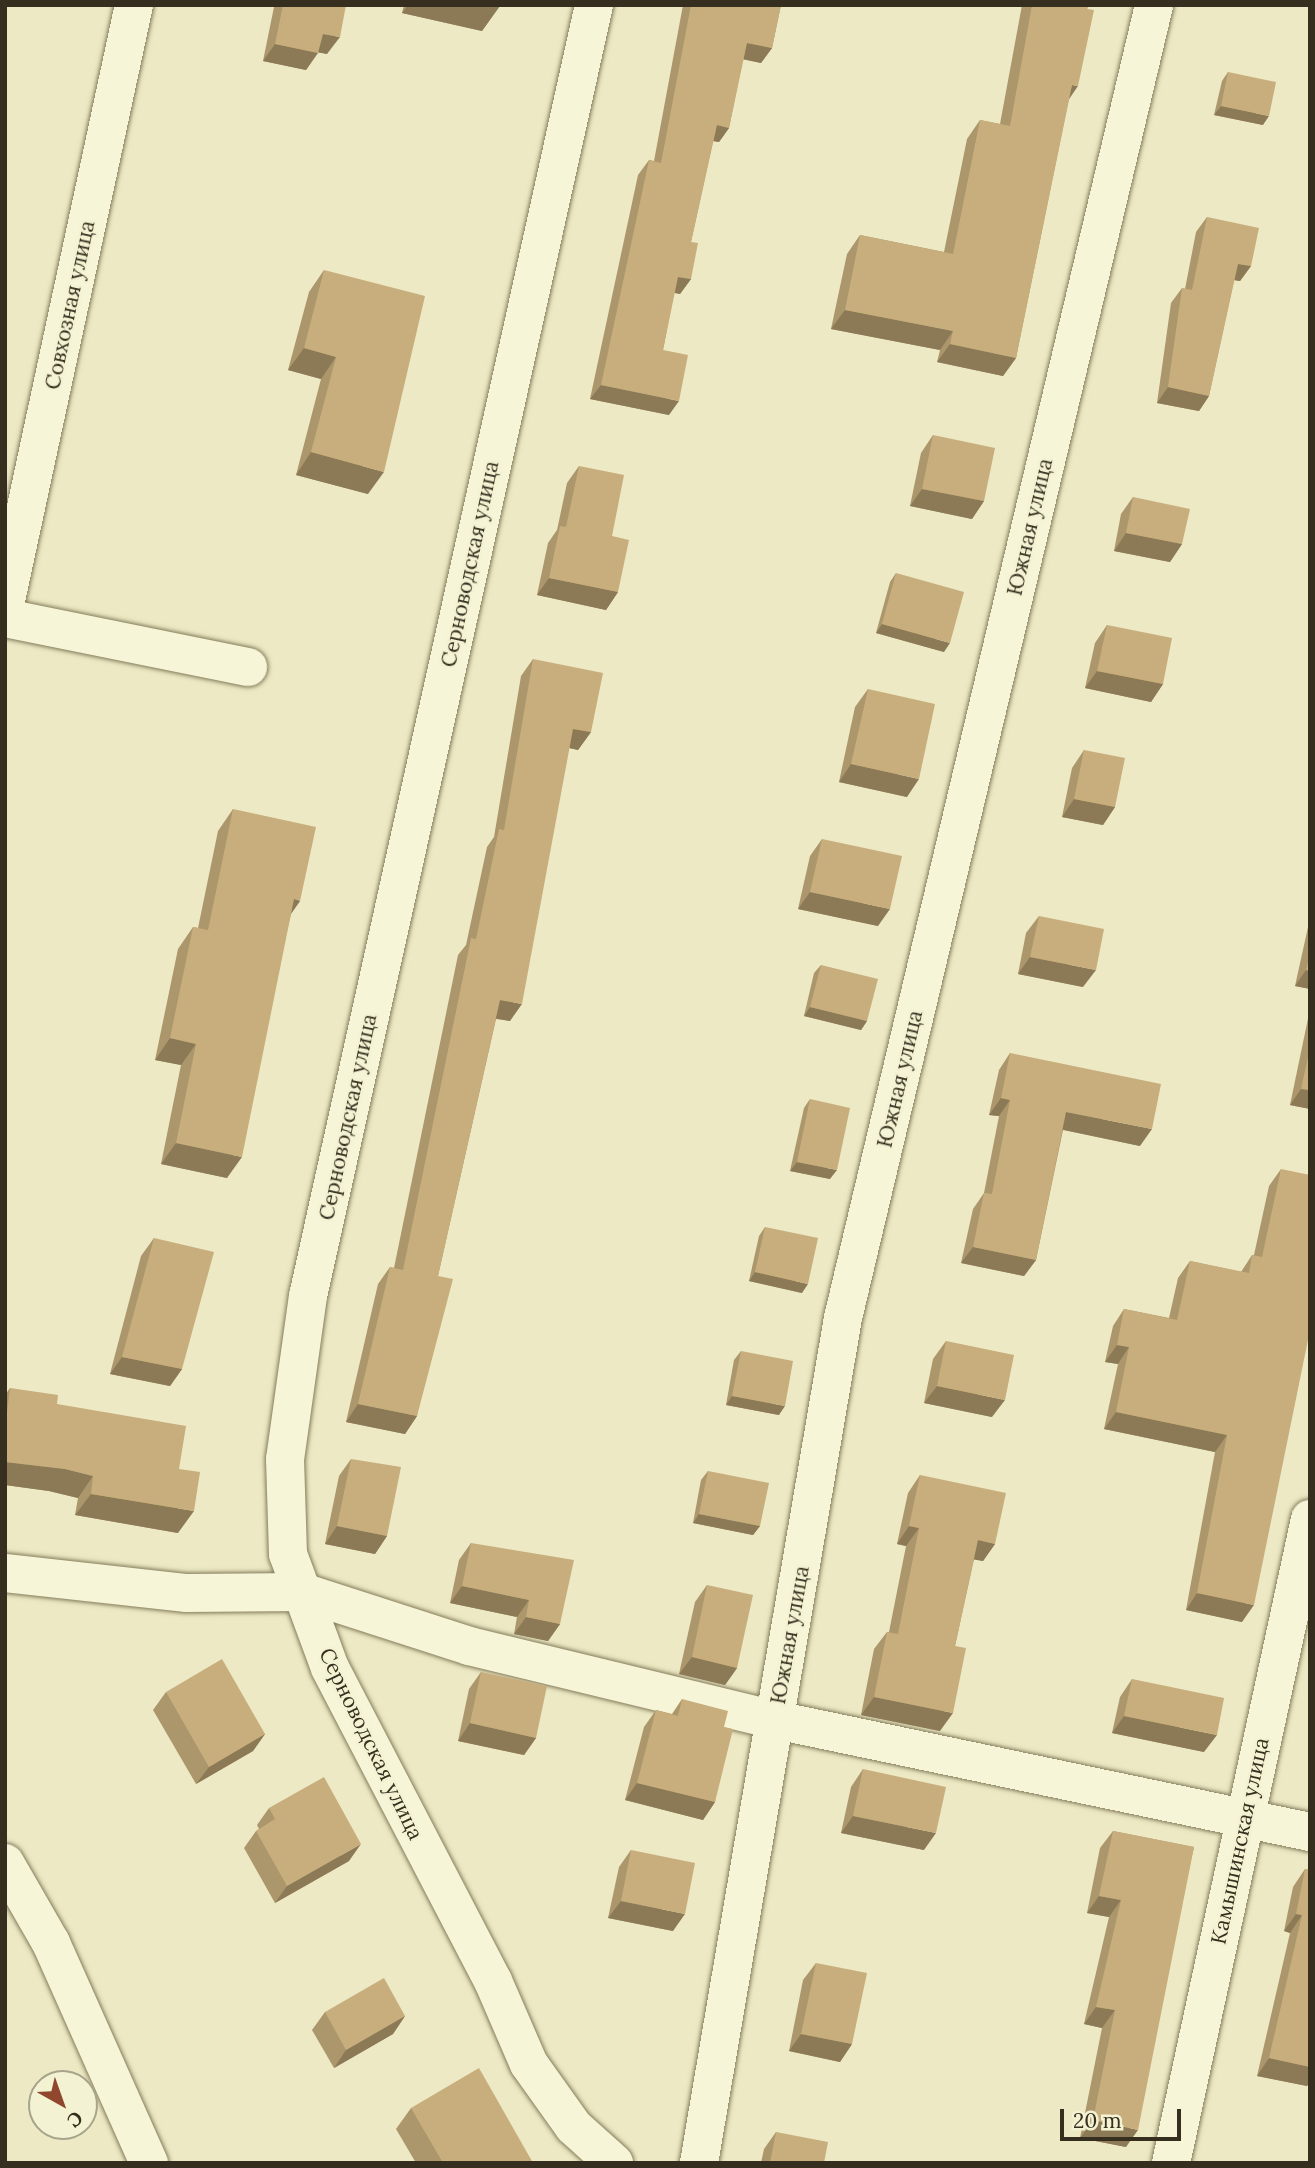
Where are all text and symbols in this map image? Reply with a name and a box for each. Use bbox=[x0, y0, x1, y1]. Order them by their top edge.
street label: Совхозная улица bbox=[40, 218, 100, 392]
street label: Южная улица bbox=[1002, 456, 1058, 598]
street label: Серноводская улица bbox=[436, 459, 504, 669]
street label: Южная улица bbox=[872, 1008, 928, 1150]
street label: Серноводская улица bbox=[314, 1012, 382, 1222]
street label: Южная улица bbox=[765, 1564, 815, 1706]
street label: Серноводская улица bbox=[314, 1644, 428, 1844]
street label: Камышинская улица bbox=[1206, 1735, 1274, 1947]
north arrow bbox=[28, 2070, 98, 2140]
scale bar bbox=[1063, 2094, 1184, 2138]
text: С bbox=[62, 2106, 88, 2133]
text: 20 m bbox=[1073, 2107, 1122, 2134]

